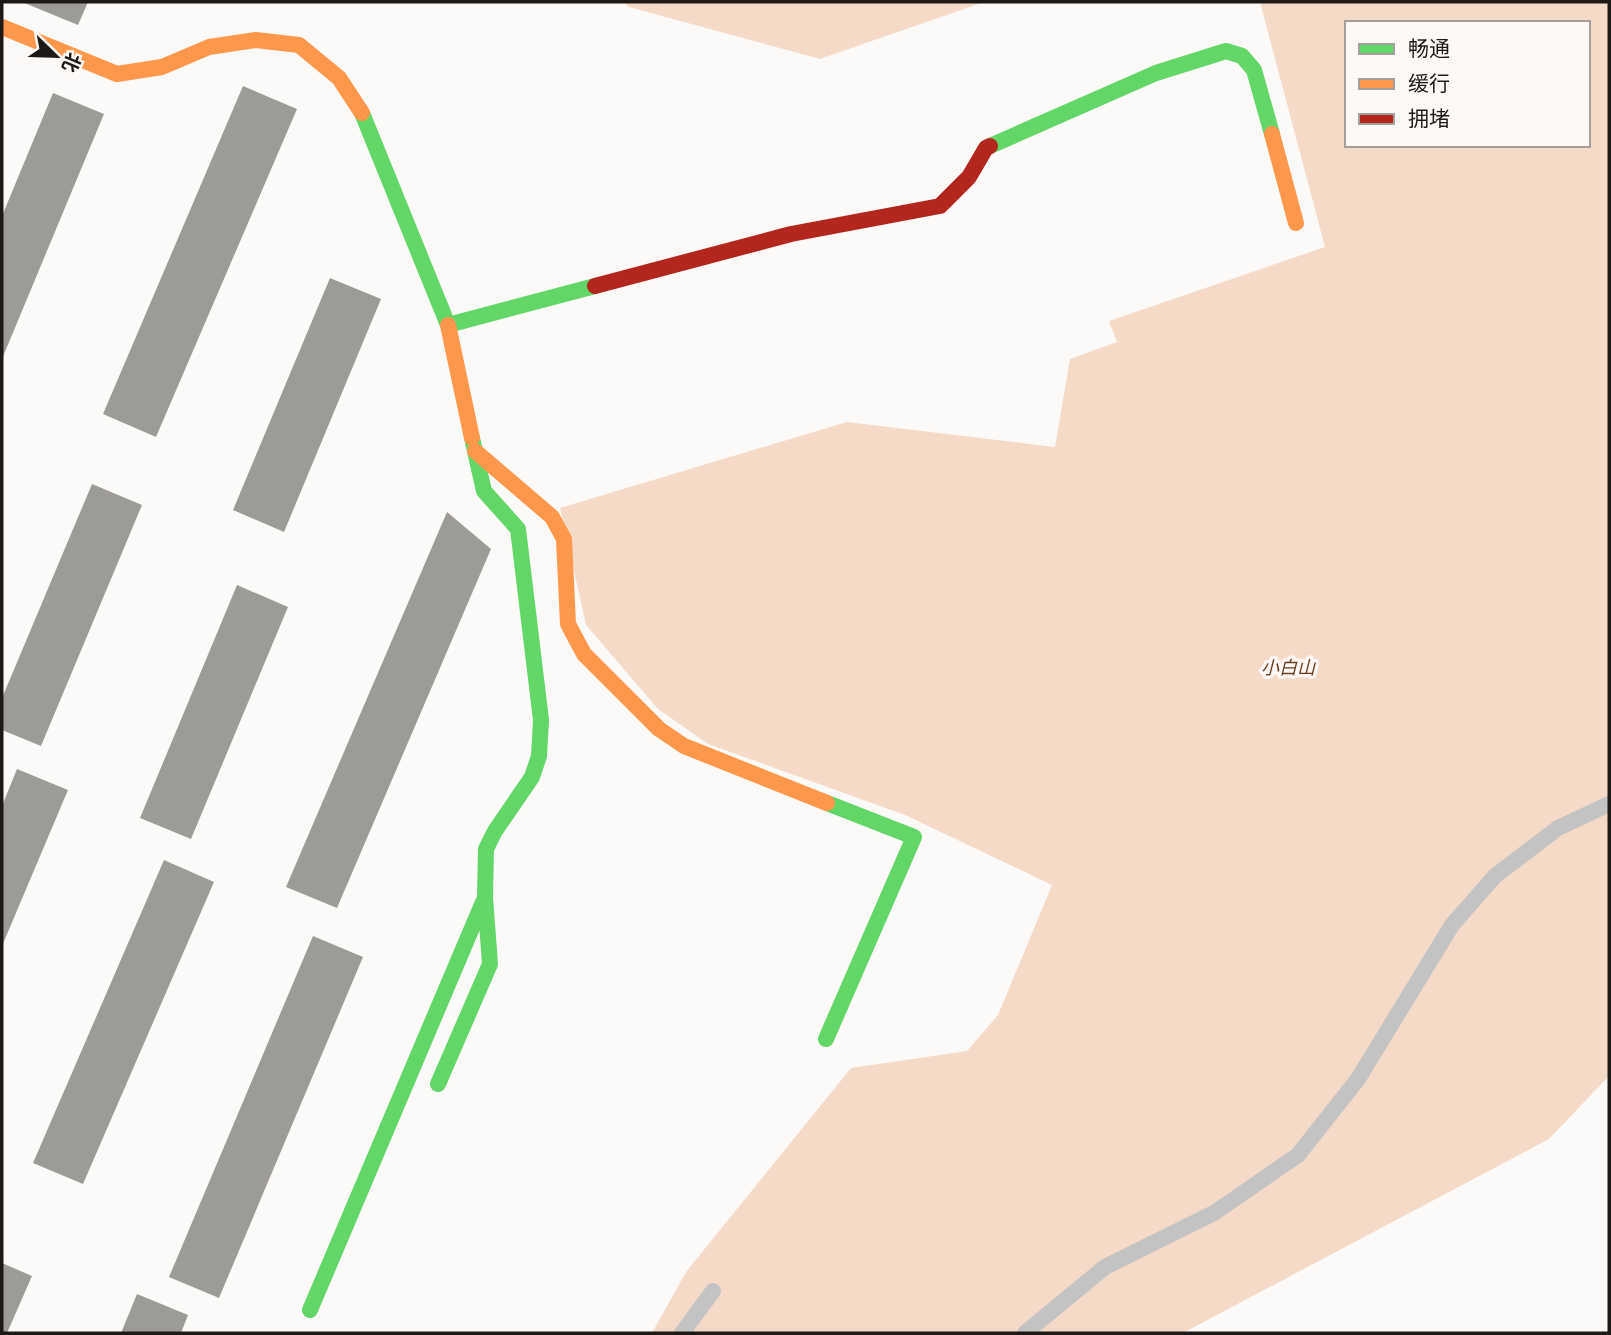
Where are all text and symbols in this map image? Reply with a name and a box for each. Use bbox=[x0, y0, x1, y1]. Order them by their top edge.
north arrow bbox=[21, 21, 91, 91]
legend bbox=[1345, 21, 1590, 147]
text: 畅通 bbox=[1408, 32, 1450, 62]
text: 北 bbox=[57, 49, 89, 77]
text: 缓行 bbox=[1408, 67, 1450, 97]
text: 拥堵 bbox=[1408, 102, 1450, 132]
park label: 小白山 bbox=[1261, 653, 1316, 679]

